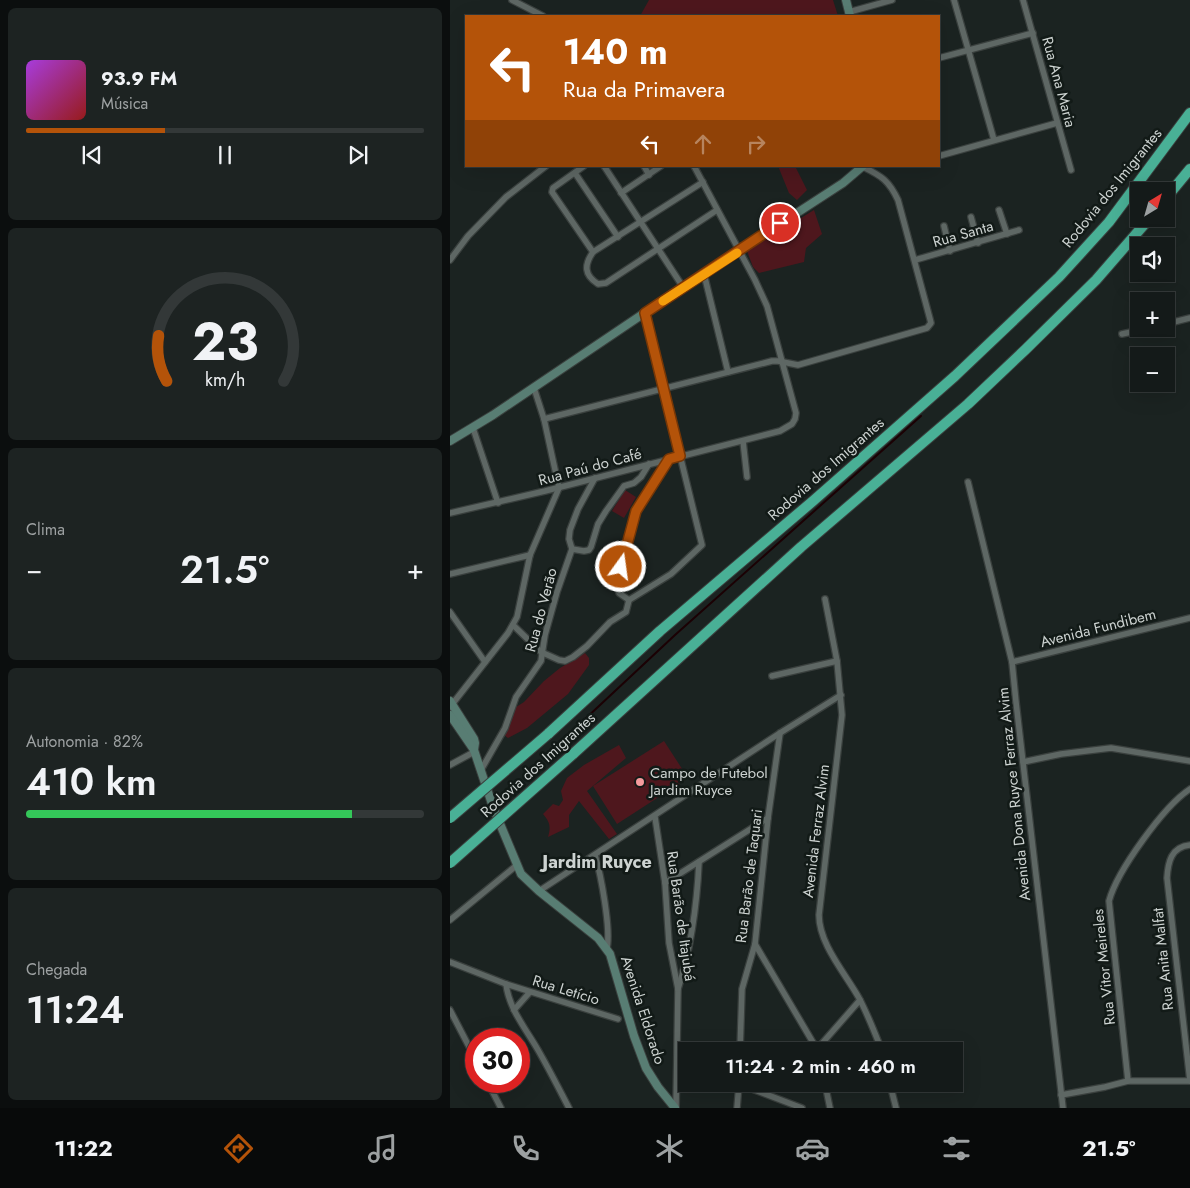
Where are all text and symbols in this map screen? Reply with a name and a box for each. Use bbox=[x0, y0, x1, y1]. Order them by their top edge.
text: 140 m bbox=[563, 27, 668, 77]
street label: Rua Ana Maria bbox=[1036, 34, 1082, 130]
icon: left bbox=[480, 35, 545, 100]
text: 93.9 FM bbox=[101, 65, 177, 92]
text: Rua da Primavera bbox=[563, 73, 725, 105]
text: Música bbox=[101, 92, 148, 115]
street label: Rodovia dos Imigrantes bbox=[1057, 124, 1167, 252]
icon: left bbox=[636, 130, 664, 158]
icon: ahead bbox=[689, 130, 717, 158]
icon: right bbox=[742, 130, 770, 158]
icon: previous bbox=[78, 141, 106, 169]
icon: pause bbox=[211, 141, 239, 169]
icon: next bbox=[344, 141, 372, 169]
north arrow bbox=[1130, 182, 1175, 228]
map controls bbox=[1130, 182, 1175, 392]
pin bbox=[759, 202, 801, 244]
icon: arrive bbox=[766, 209, 794, 237]
street label: Rua Santa bbox=[930, 215, 996, 253]
button: sound bbox=[1130, 237, 1175, 282]
button: + bbox=[1130, 292, 1175, 337]
text: 23 bbox=[192, 304, 258, 380]
button: − bbox=[1130, 347, 1175, 392]
text: km/h bbox=[205, 367, 245, 393]
street label: Rodovia dos Imigrantes bbox=[763, 412, 889, 526]
street label: Rua Paú do Café bbox=[536, 443, 644, 491]
text: Clima bbox=[26, 518, 65, 541]
position arrow bbox=[594, 540, 646, 592]
text: 21.5° bbox=[180, 542, 269, 597]
text: − bbox=[26, 549, 43, 590]
text: + bbox=[407, 549, 424, 590]
street label: Rua do Verão bbox=[519, 565, 563, 655]
street label: Avenida Fundibem bbox=[1038, 603, 1158, 653]
street label: Avenida Dona Ruyce Ferraz Alvim bbox=[992, 686, 1036, 902]
street label: Rodovia dos Imigrantes bbox=[476, 707, 600, 823]
text: Autonomia · 82% bbox=[26, 730, 143, 753]
text: 410 km bbox=[26, 754, 157, 809]
place label: Campo de Futebol Jardim Ruyce bbox=[648, 762, 768, 801]
street label: Avenida Ferraz Alvim bbox=[797, 763, 835, 899]
marker: Campo de Futebol Jardim Ruyce bbox=[634, 776, 646, 788]
street label: Rua Barão de Taquari bbox=[730, 808, 768, 944]
district label: Jardim Ruyce bbox=[539, 849, 652, 875]
street label: Rua Barão de Itajubá bbox=[661, 849, 701, 983]
street label: Rua Anita Malfat bbox=[1147, 906, 1179, 1011]
street label: Rua Vitor Meireles bbox=[1087, 908, 1121, 1026]
street label: Avenida Eldorado bbox=[615, 953, 671, 1067]
text: Chegada bbox=[26, 958, 87, 981]
street label: Rua Letício bbox=[530, 969, 602, 1011]
text: 11:24 bbox=[26, 982, 124, 1037]
speed limit sign: 30 bbox=[465, 1028, 530, 1093]
text: 11:24 · 2 min · 460 m bbox=[725, 1053, 916, 1080]
icon: directions bbox=[221, 1131, 256, 1166]
icon: music bbox=[365, 1131, 400, 1166]
icon: phone bbox=[508, 1131, 543, 1166]
icon: climate bbox=[652, 1131, 687, 1166]
icon: car bbox=[795, 1131, 830, 1166]
icon: filters bbox=[939, 1131, 974, 1166]
text: 11:22 bbox=[54, 1132, 113, 1164]
text: 21.5° bbox=[1082, 1132, 1136, 1164]

